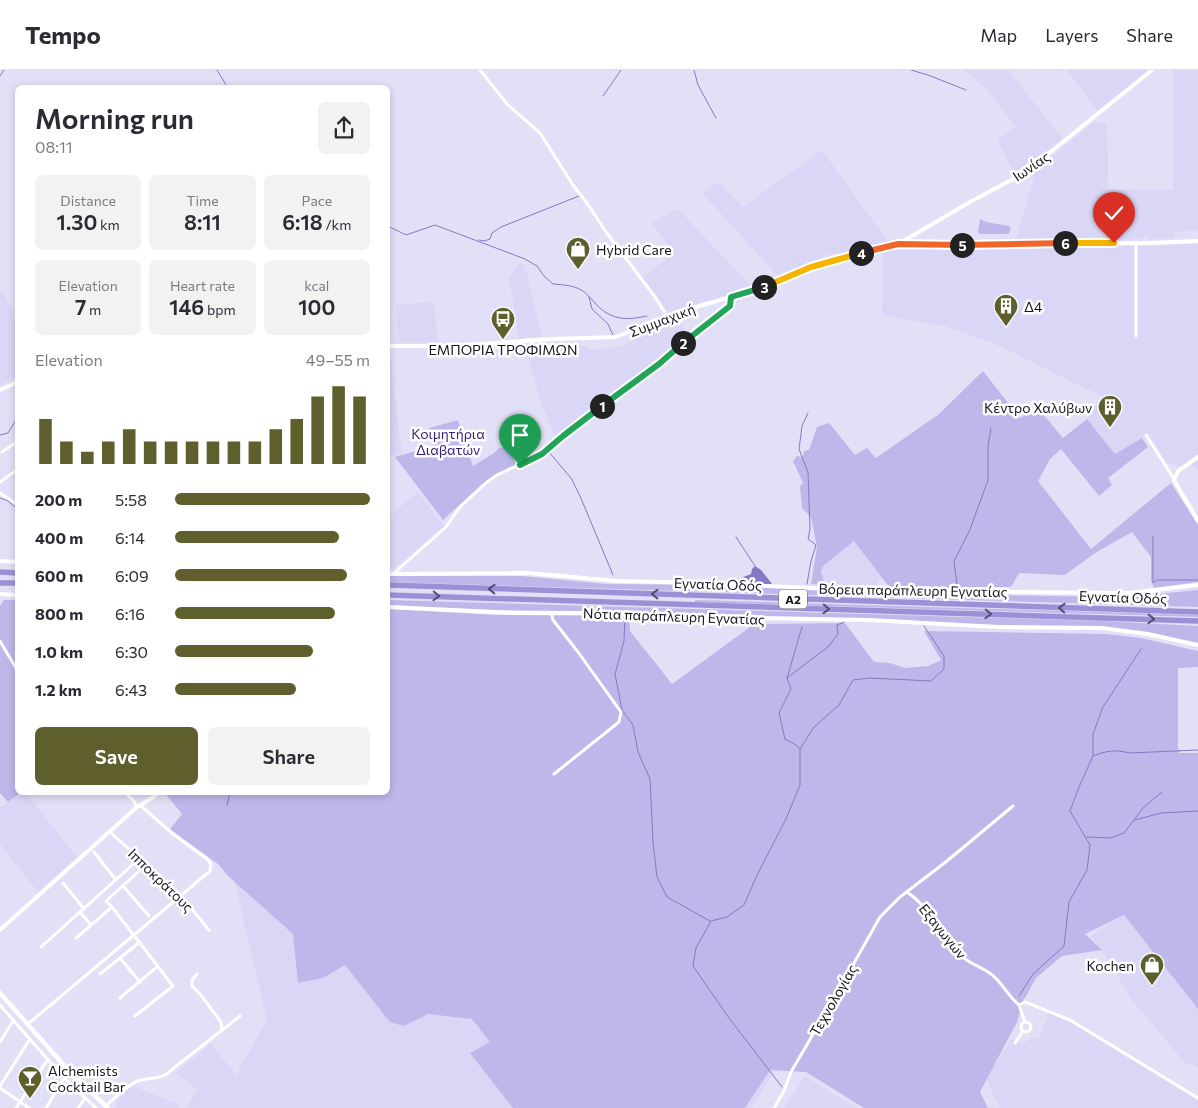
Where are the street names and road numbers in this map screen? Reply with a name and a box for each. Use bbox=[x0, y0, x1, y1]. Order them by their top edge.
street label: Ιωνίας bbox=[1009, 147, 1053, 185]
street label: Συμμαχική bbox=[627, 300, 697, 340]
street label: Εγνατία Οδός bbox=[674, 574, 762, 594]
street label: Βόρεια παράπλευρη Εγνατίας bbox=[818, 580, 1008, 600]
street label: Εγνατία Οδός bbox=[1079, 587, 1167, 607]
road number: Α2 bbox=[779, 590, 807, 608]
street label: Νότια παράπλευρη Εγνατίας bbox=[583, 604, 765, 628]
street label: Ιπποκράτους bbox=[125, 845, 197, 915]
street label: Εξαγωγών bbox=[916, 900, 970, 962]
street label: Τεχνολογίας bbox=[806, 961, 860, 1039]

